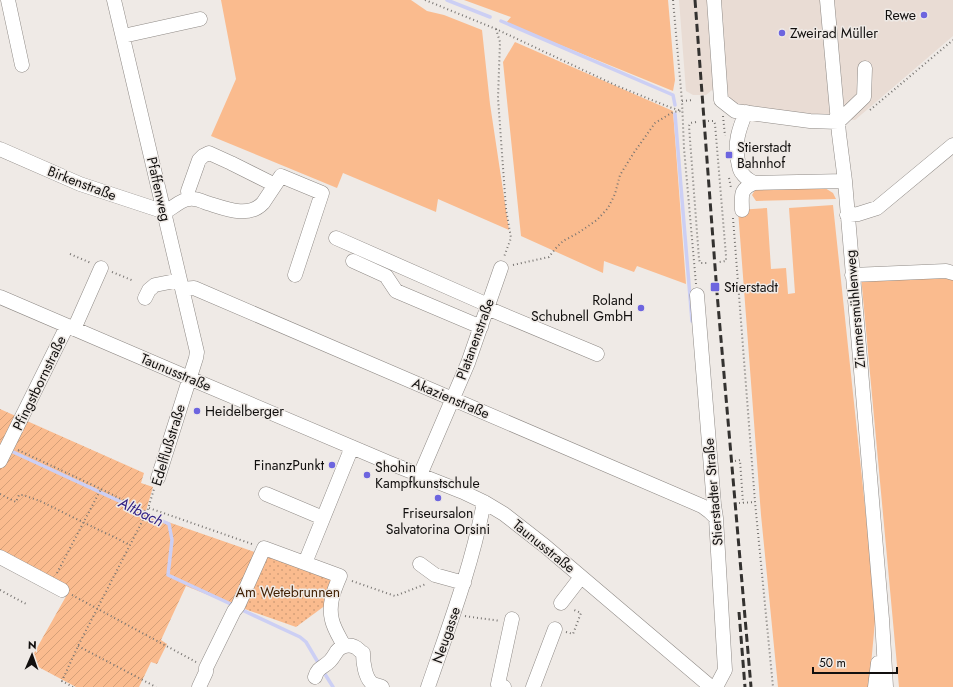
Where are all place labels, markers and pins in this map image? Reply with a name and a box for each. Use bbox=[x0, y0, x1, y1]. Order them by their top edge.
place label: Rewe bbox=[885, 5, 916, 25]
marker: Rewe bbox=[919, 10, 929, 20]
place label: Zweirad Müller bbox=[790, 23, 878, 43]
marker: Zweirad Müller bbox=[777, 28, 787, 38]
place label: Stierstadt Bahnhof bbox=[737, 137, 791, 173]
marker: Stierstadt Bahnhof bbox=[724, 150, 734, 160]
place label: Stierstadt bbox=[724, 277, 778, 297]
marker: Stierstadt bbox=[709, 281, 721, 293]
place label: Roland Schubnell GmbH bbox=[531, 290, 633, 326]
marker: Roland Schubnell GmbH bbox=[636, 303, 646, 313]
place label: Heidelberger bbox=[205, 401, 284, 421]
marker: Heidelberger bbox=[192, 406, 202, 416]
place label: FinanzPunkt bbox=[254, 455, 325, 475]
place label: Shohin Kampfkunstschule bbox=[375, 457, 480, 493]
marker: FinanzPunkt bbox=[327, 460, 337, 470]
marker: Shohin Kampfkunstschule bbox=[362, 470, 372, 480]
marker: Friseursalon Salvatorina Orsini bbox=[433, 493, 443, 503]
place label: Friseursalon Salvatorina Orsini bbox=[386, 503, 490, 539]

